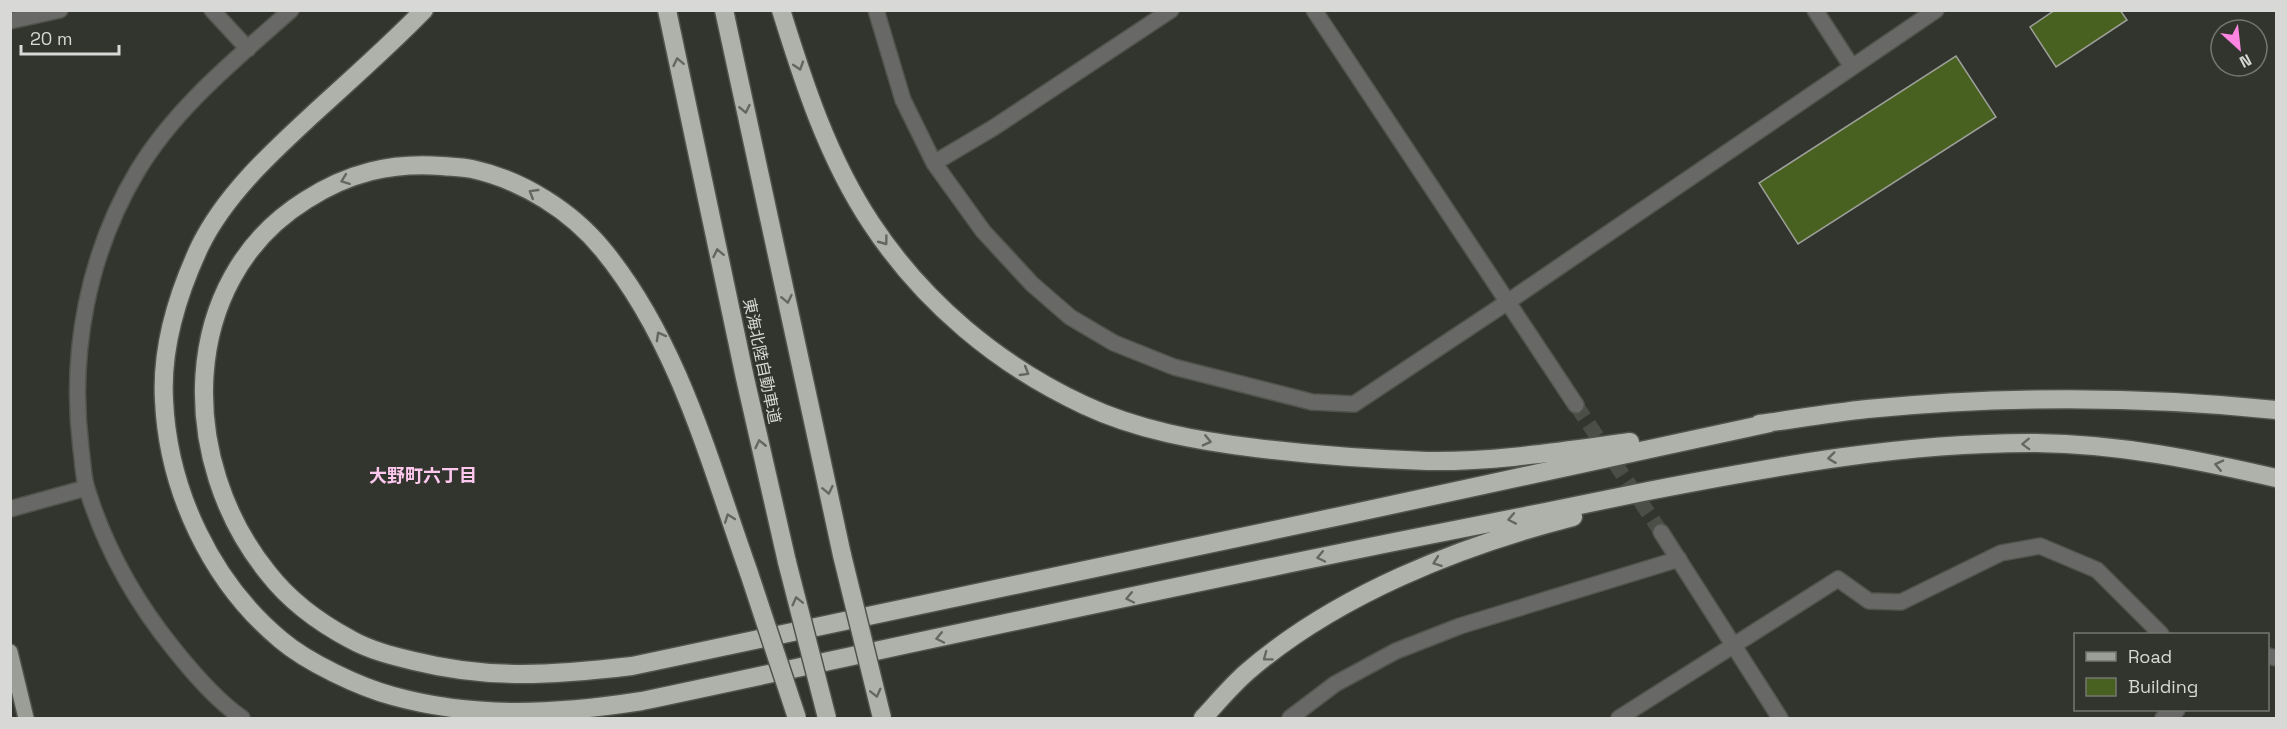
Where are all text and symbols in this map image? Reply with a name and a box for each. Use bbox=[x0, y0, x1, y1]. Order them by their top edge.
scale bar bbox=[21, 18, 118, 56]
north arrow bbox=[2209, 18, 2269, 78]
text: 20 m bbox=[30, 27, 73, 50]
text: N bbox=[2236, 49, 2255, 73]
one-way arrow bbox=[672, 58, 685, 68]
one-way arrow bbox=[792, 60, 804, 71]
one-way arrow bbox=[738, 103, 751, 113]
one-way arrow bbox=[340, 173, 351, 186]
one-way arrow bbox=[529, 188, 539, 200]
one-way arrow bbox=[877, 234, 888, 245]
one-way arrow bbox=[712, 248, 725, 258]
one-way arrow bbox=[779, 294, 792, 304]
street label: 東海北陸自動車道 bbox=[738, 296, 786, 426]
one-way arrow bbox=[656, 332, 667, 342]
one-way arrow bbox=[1019, 365, 1030, 376]
one-way arrow bbox=[1201, 433, 1211, 446]
one-way arrow bbox=[2022, 438, 2031, 450]
one-way arrow bbox=[754, 439, 767, 449]
one-way arrow bbox=[1827, 452, 1836, 464]
one-way arrow bbox=[2215, 459, 2225, 472]
district label: 大野町六丁目 bbox=[369, 464, 477, 487]
one-way arrow bbox=[821, 485, 834, 495]
one-way arrow bbox=[1508, 511, 1518, 524]
one-way arrow bbox=[724, 513, 737, 524]
one-way arrow bbox=[1317, 550, 1327, 563]
one-way arrow bbox=[1432, 554, 1442, 567]
one-way arrow bbox=[1126, 590, 1136, 603]
one-way arrow bbox=[791, 596, 804, 606]
one-way arrow bbox=[935, 631, 945, 644]
legend bbox=[2074, 633, 2269, 711]
text: Road bbox=[2128, 645, 2172, 668]
one-way arrow bbox=[1263, 650, 1274, 661]
text: Building bbox=[2128, 675, 2198, 698]
one-way arrow bbox=[868, 688, 881, 698]

